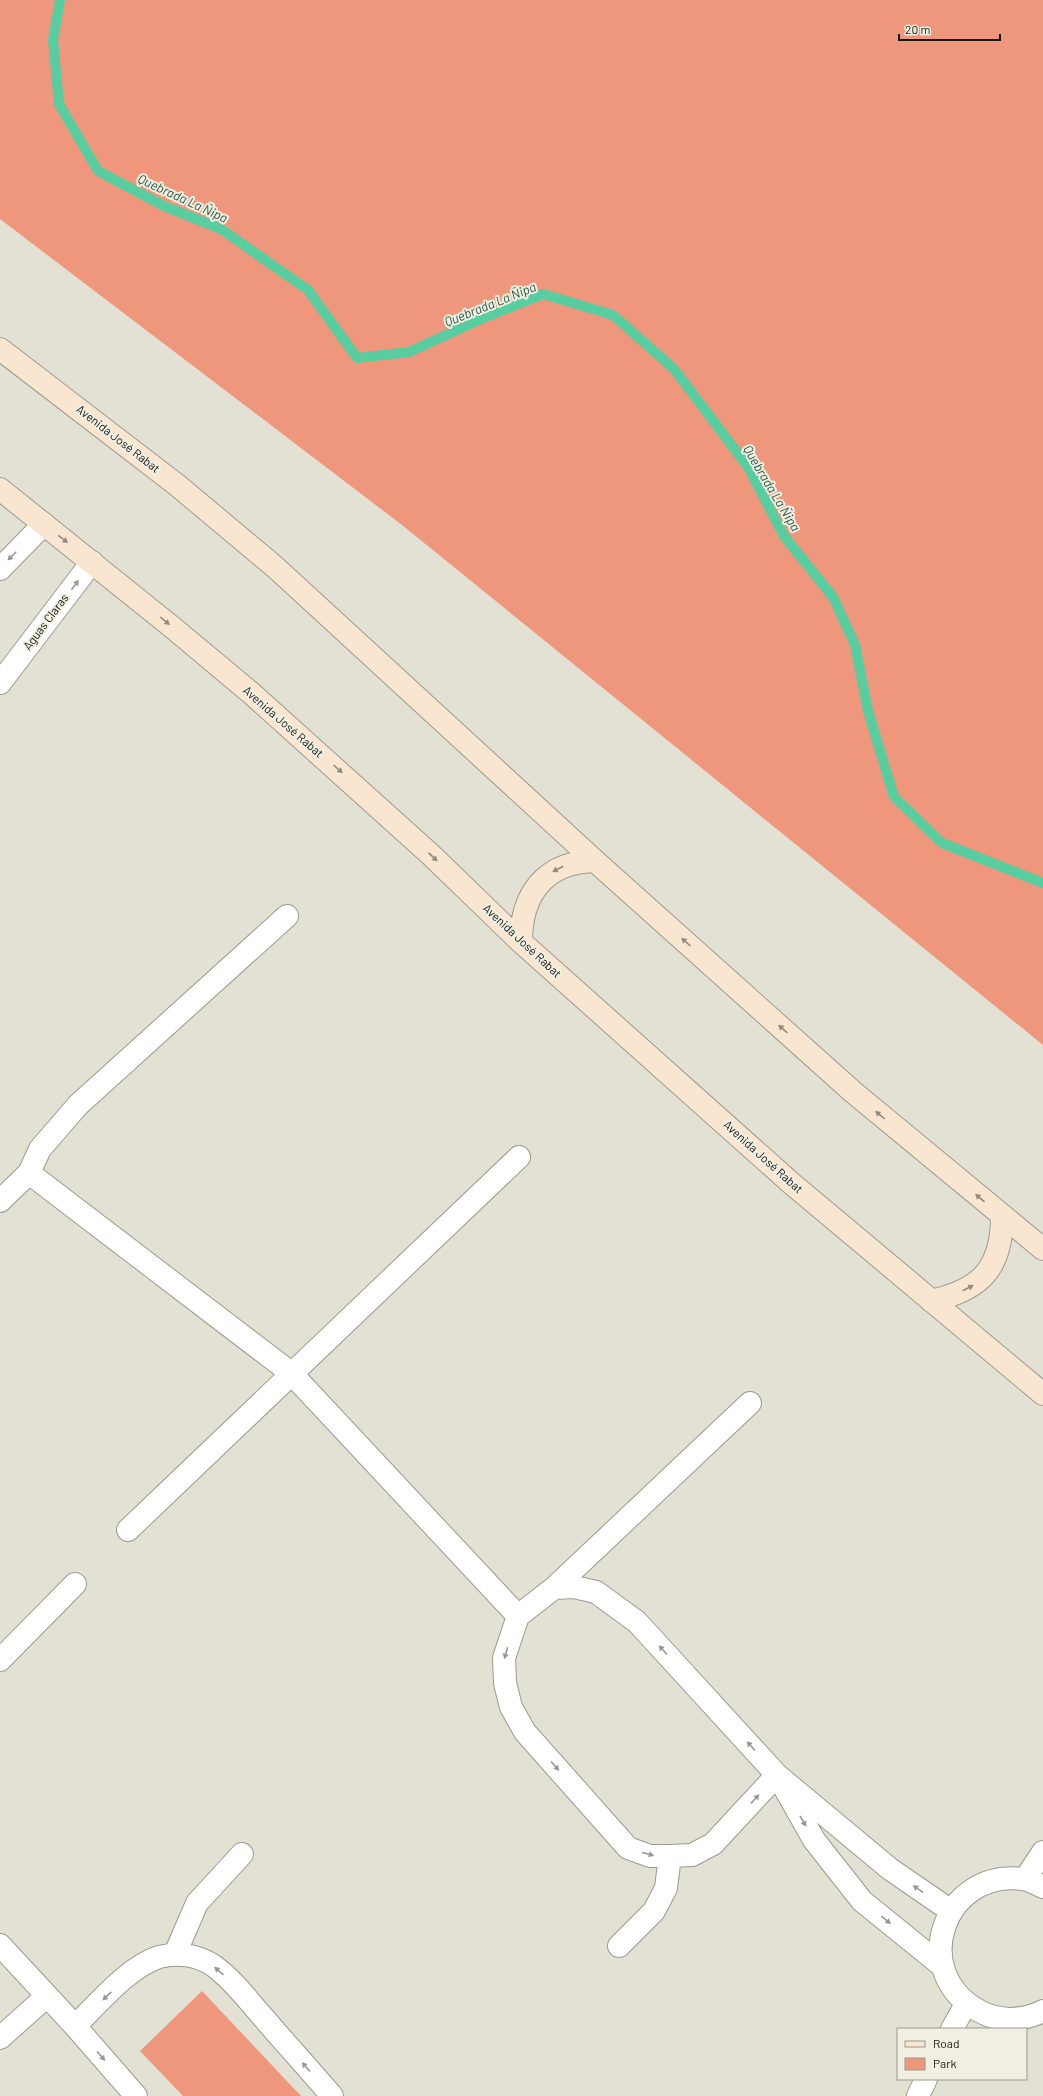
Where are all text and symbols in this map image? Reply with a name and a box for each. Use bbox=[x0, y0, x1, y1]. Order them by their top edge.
scale bar bbox=[899, 16, 1000, 42]
text: 20 m bbox=[905, 22, 931, 36]
water label: Quebrada La Ñipa bbox=[135, 170, 231, 226]
water label: Quebrada La Ñipa bbox=[442, 278, 538, 330]
street label: Avenida José Rabat bbox=[74, 401, 163, 475]
water label: Quebrada La Ñipa bbox=[740, 442, 804, 534]
one-way arrow bbox=[58, 535, 69, 543]
one-way arrow bbox=[7, 551, 17, 561]
one-way arrow bbox=[70, 580, 79, 591]
street label: Aguas Claras bbox=[20, 590, 71, 652]
one-way arrow bbox=[159, 616, 170, 625]
street label: Avenida José Rabat bbox=[241, 683, 327, 760]
one-way arrow bbox=[332, 765, 343, 774]
one-way arrow bbox=[428, 852, 438, 862]
one-way arrow bbox=[552, 866, 563, 872]
street label: Avenida José Rabat bbox=[481, 900, 565, 980]
one-way arrow bbox=[681, 937, 691, 947]
one-way arrow bbox=[778, 1025, 787, 1034]
one-way arrow bbox=[875, 1110, 886, 1119]
street label: Avenida José Rabat bbox=[721, 1117, 806, 1196]
one-way arrow bbox=[975, 1193, 986, 1202]
one-way arrow bbox=[962, 1285, 974, 1291]
one-way arrow bbox=[659, 1645, 668, 1655]
one-way arrow bbox=[503, 1647, 509, 1659]
one-way arrow bbox=[747, 1742, 756, 1751]
one-way arrow bbox=[551, 1761, 560, 1772]
one-way arrow bbox=[750, 1794, 760, 1804]
one-way arrow bbox=[800, 1815, 807, 1827]
one-way arrow bbox=[641, 1852, 654, 1858]
one-way arrow bbox=[913, 1885, 924, 1893]
one-way arrow bbox=[880, 1916, 891, 1925]
one-way arrow bbox=[214, 1966, 224, 1975]
one-way arrow bbox=[102, 1991, 112, 2001]
legend bbox=[897, 2028, 1027, 2080]
text: Road bbox=[933, 2036, 960, 2050]
one-way arrow bbox=[96, 2050, 105, 2061]
text: Park bbox=[933, 2056, 957, 2070]
one-way arrow bbox=[302, 2061, 311, 2072]

